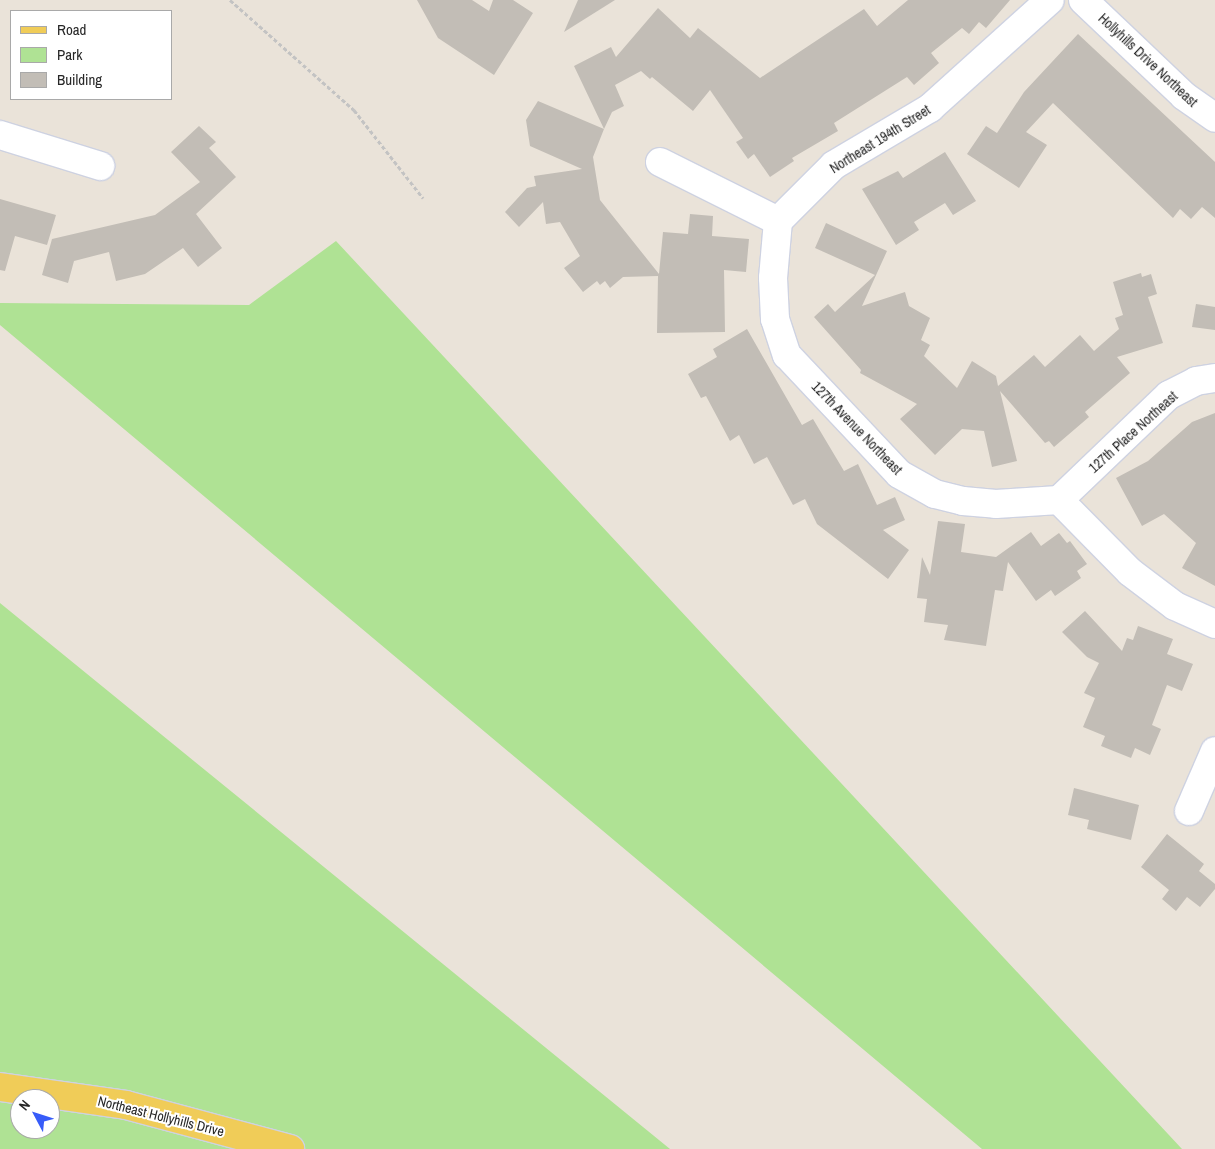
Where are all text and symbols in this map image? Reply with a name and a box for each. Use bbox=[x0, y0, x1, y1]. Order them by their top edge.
legend bbox=[10, 10, 172, 100]
street label: Hollyhills Drive Northeast bbox=[1095, 10, 1201, 110]
text: Road bbox=[57, 19, 86, 40]
text: Park bbox=[57, 44, 82, 65]
text: Building bbox=[57, 69, 102, 90]
street label: Northeast 194th Street bbox=[827, 101, 933, 177]
street label: 127th Avenue Northeast bbox=[808, 378, 906, 478]
street label: 127th Place Northeast bbox=[1085, 388, 1181, 476]
north arrow bbox=[10, 1089, 60, 1139]
street label: Northeast Hollyhills Drive bbox=[96, 1092, 226, 1140]
text: N bbox=[15, 1096, 34, 1114]

